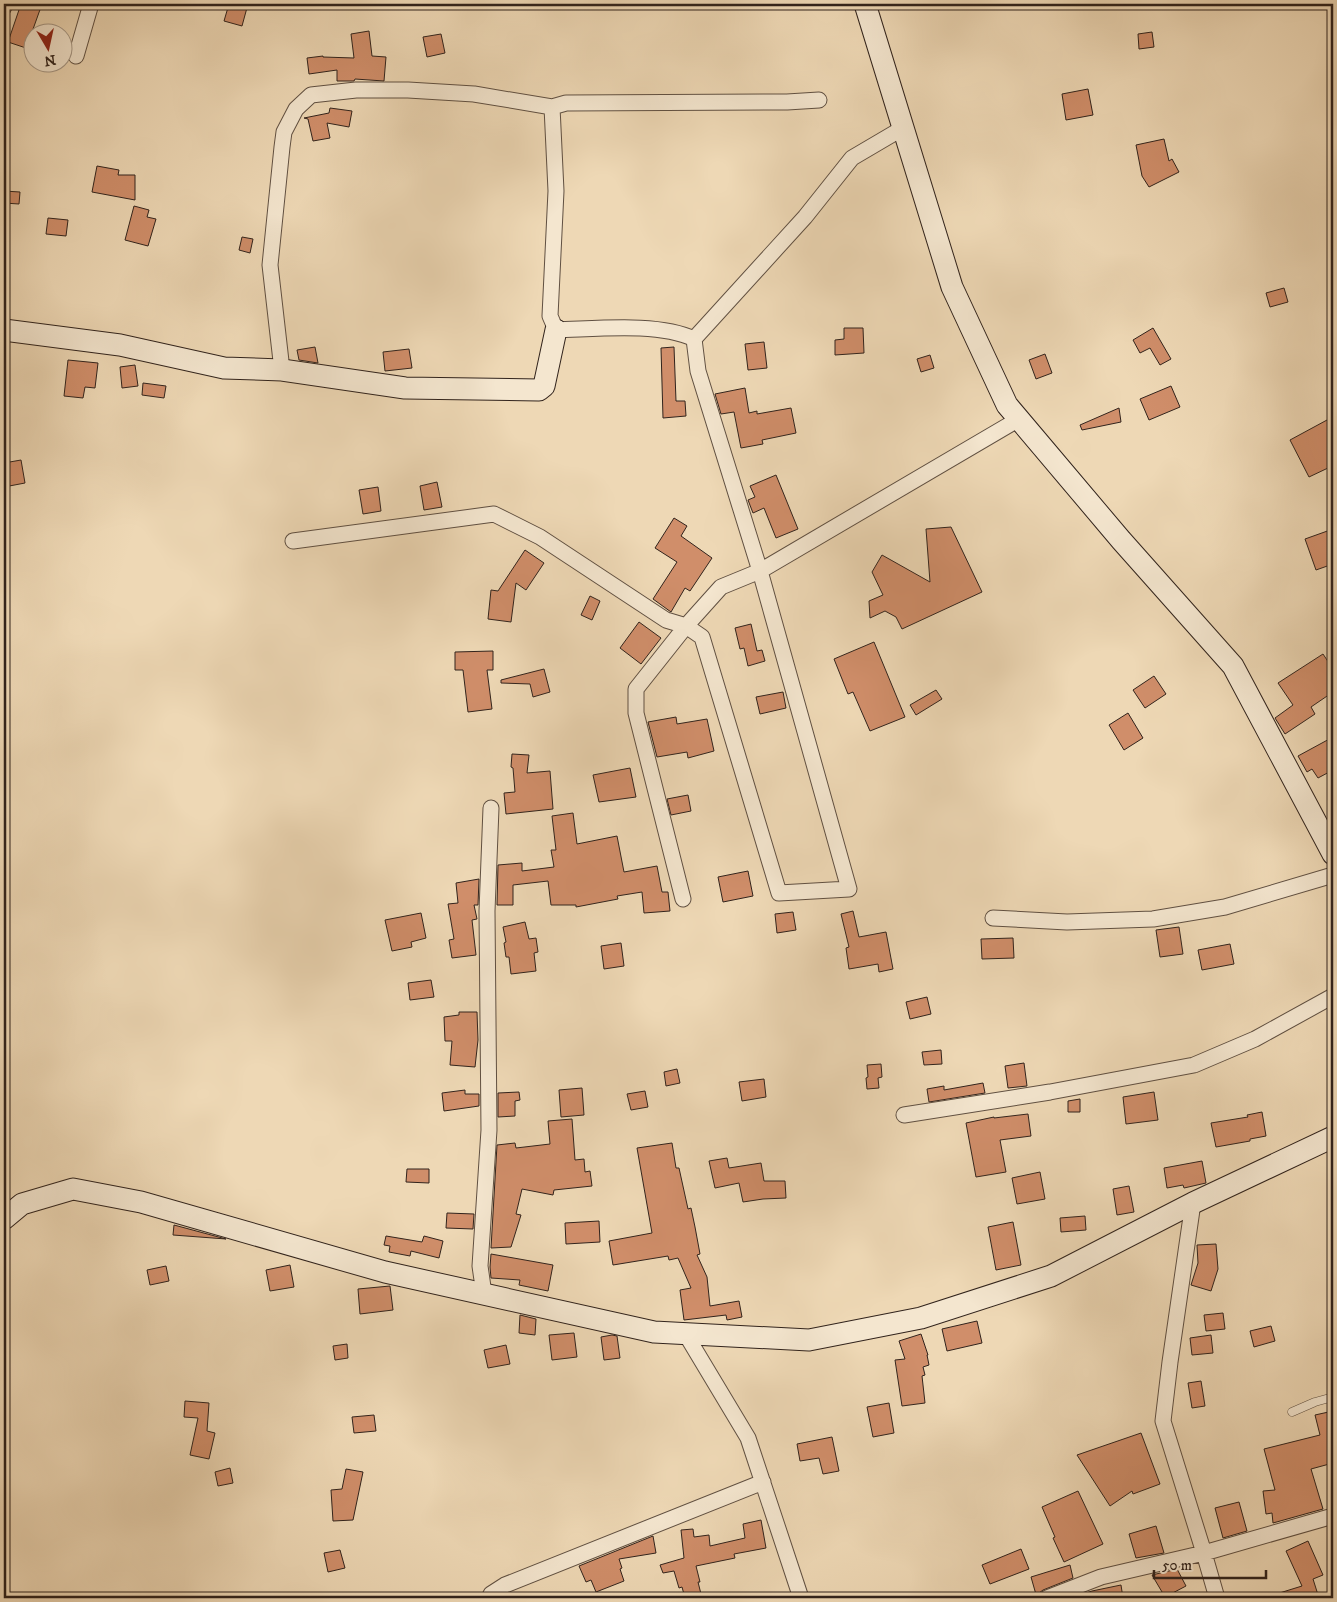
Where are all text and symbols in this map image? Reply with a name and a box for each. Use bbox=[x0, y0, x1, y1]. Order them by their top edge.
north arrow bbox=[22, 22, 72, 72]
text: N bbox=[42, 50, 57, 70]
scale bar bbox=[1154, 1547, 1267, 1579]
text: 50 m bbox=[1162, 1556, 1192, 1575]

